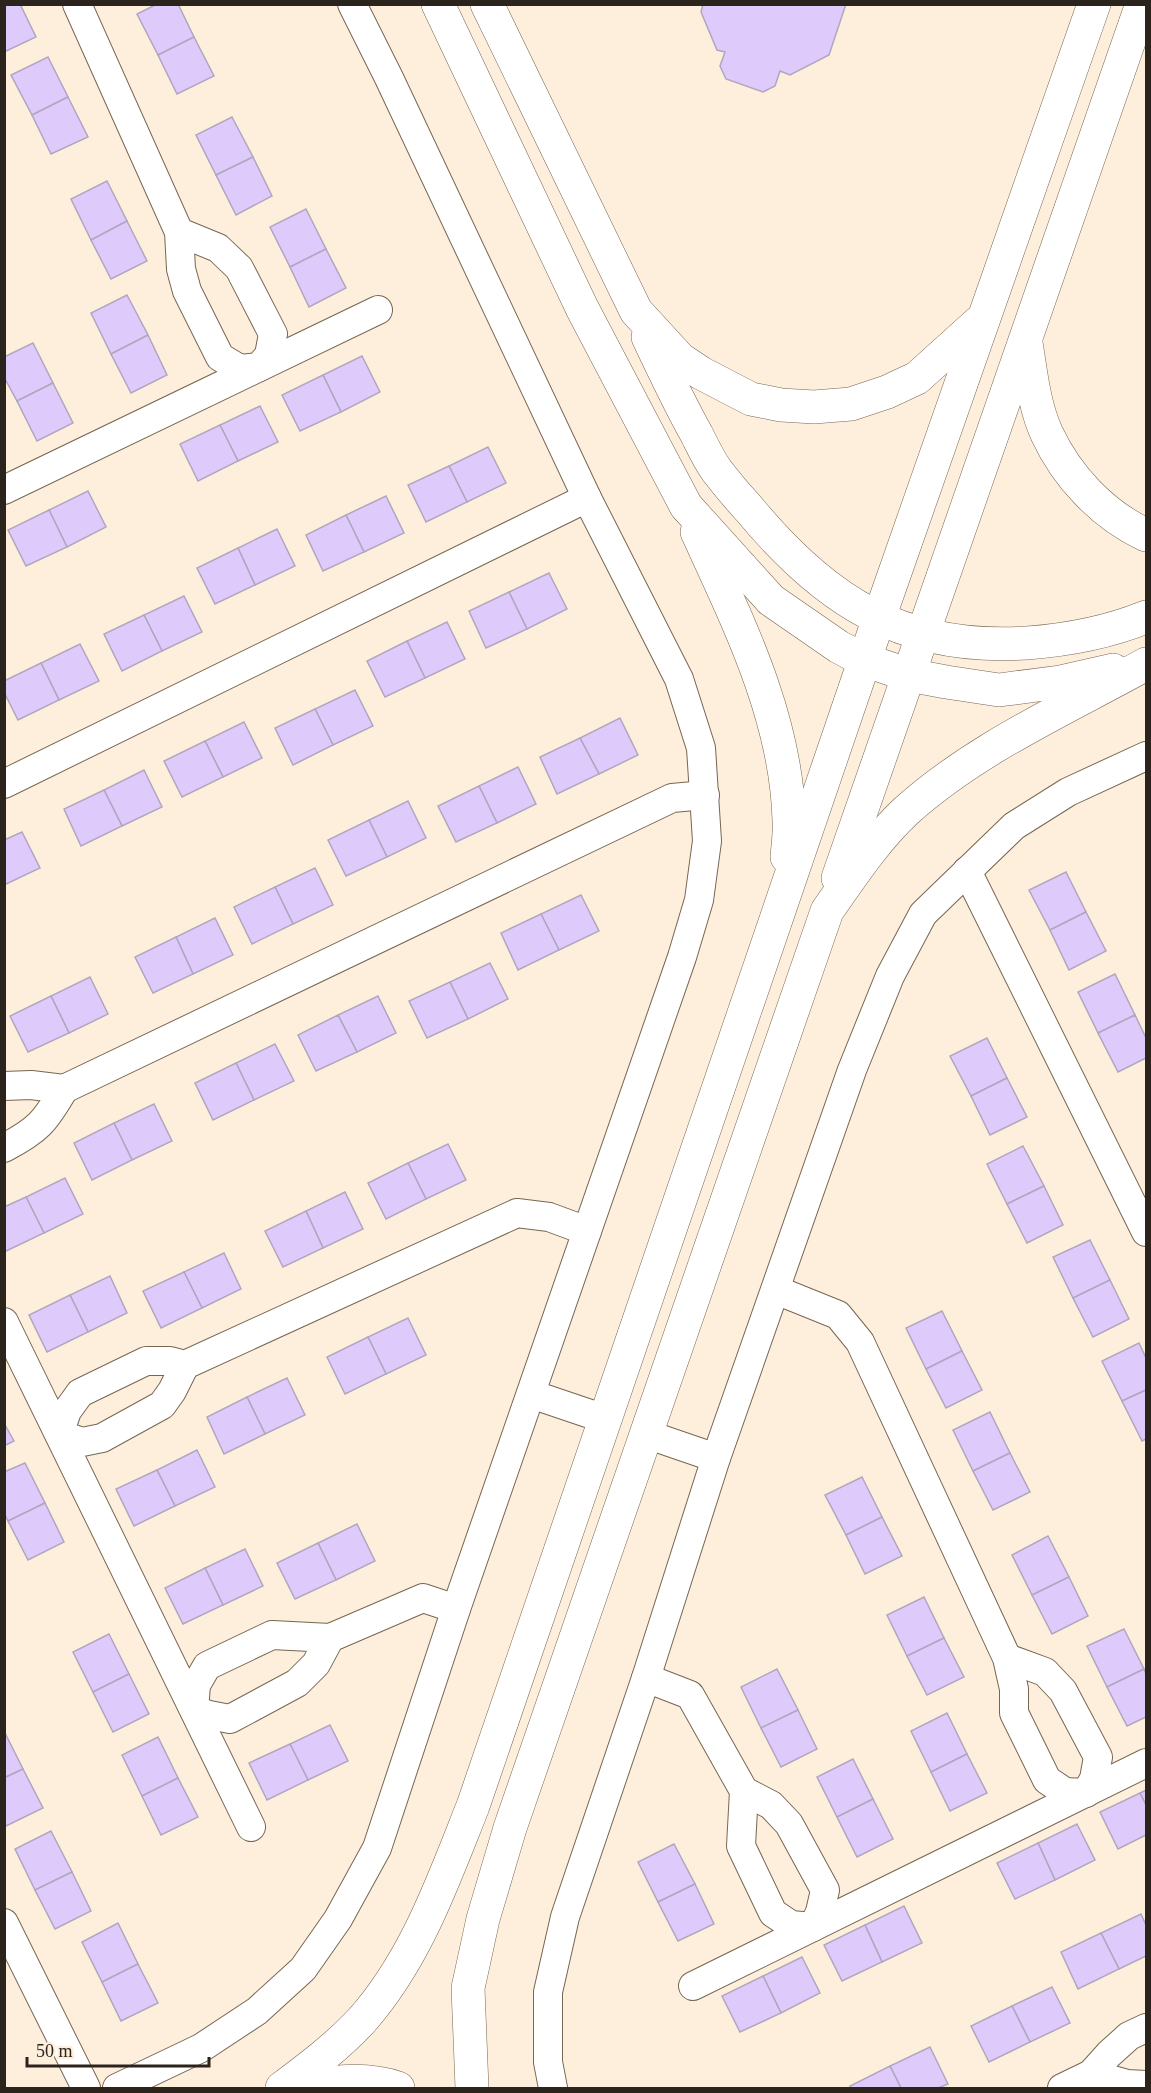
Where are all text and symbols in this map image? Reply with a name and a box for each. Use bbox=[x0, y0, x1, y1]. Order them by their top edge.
scale bar bbox=[27, 2030, 208, 2068]
text: 50 m bbox=[36, 2041, 73, 2061]

